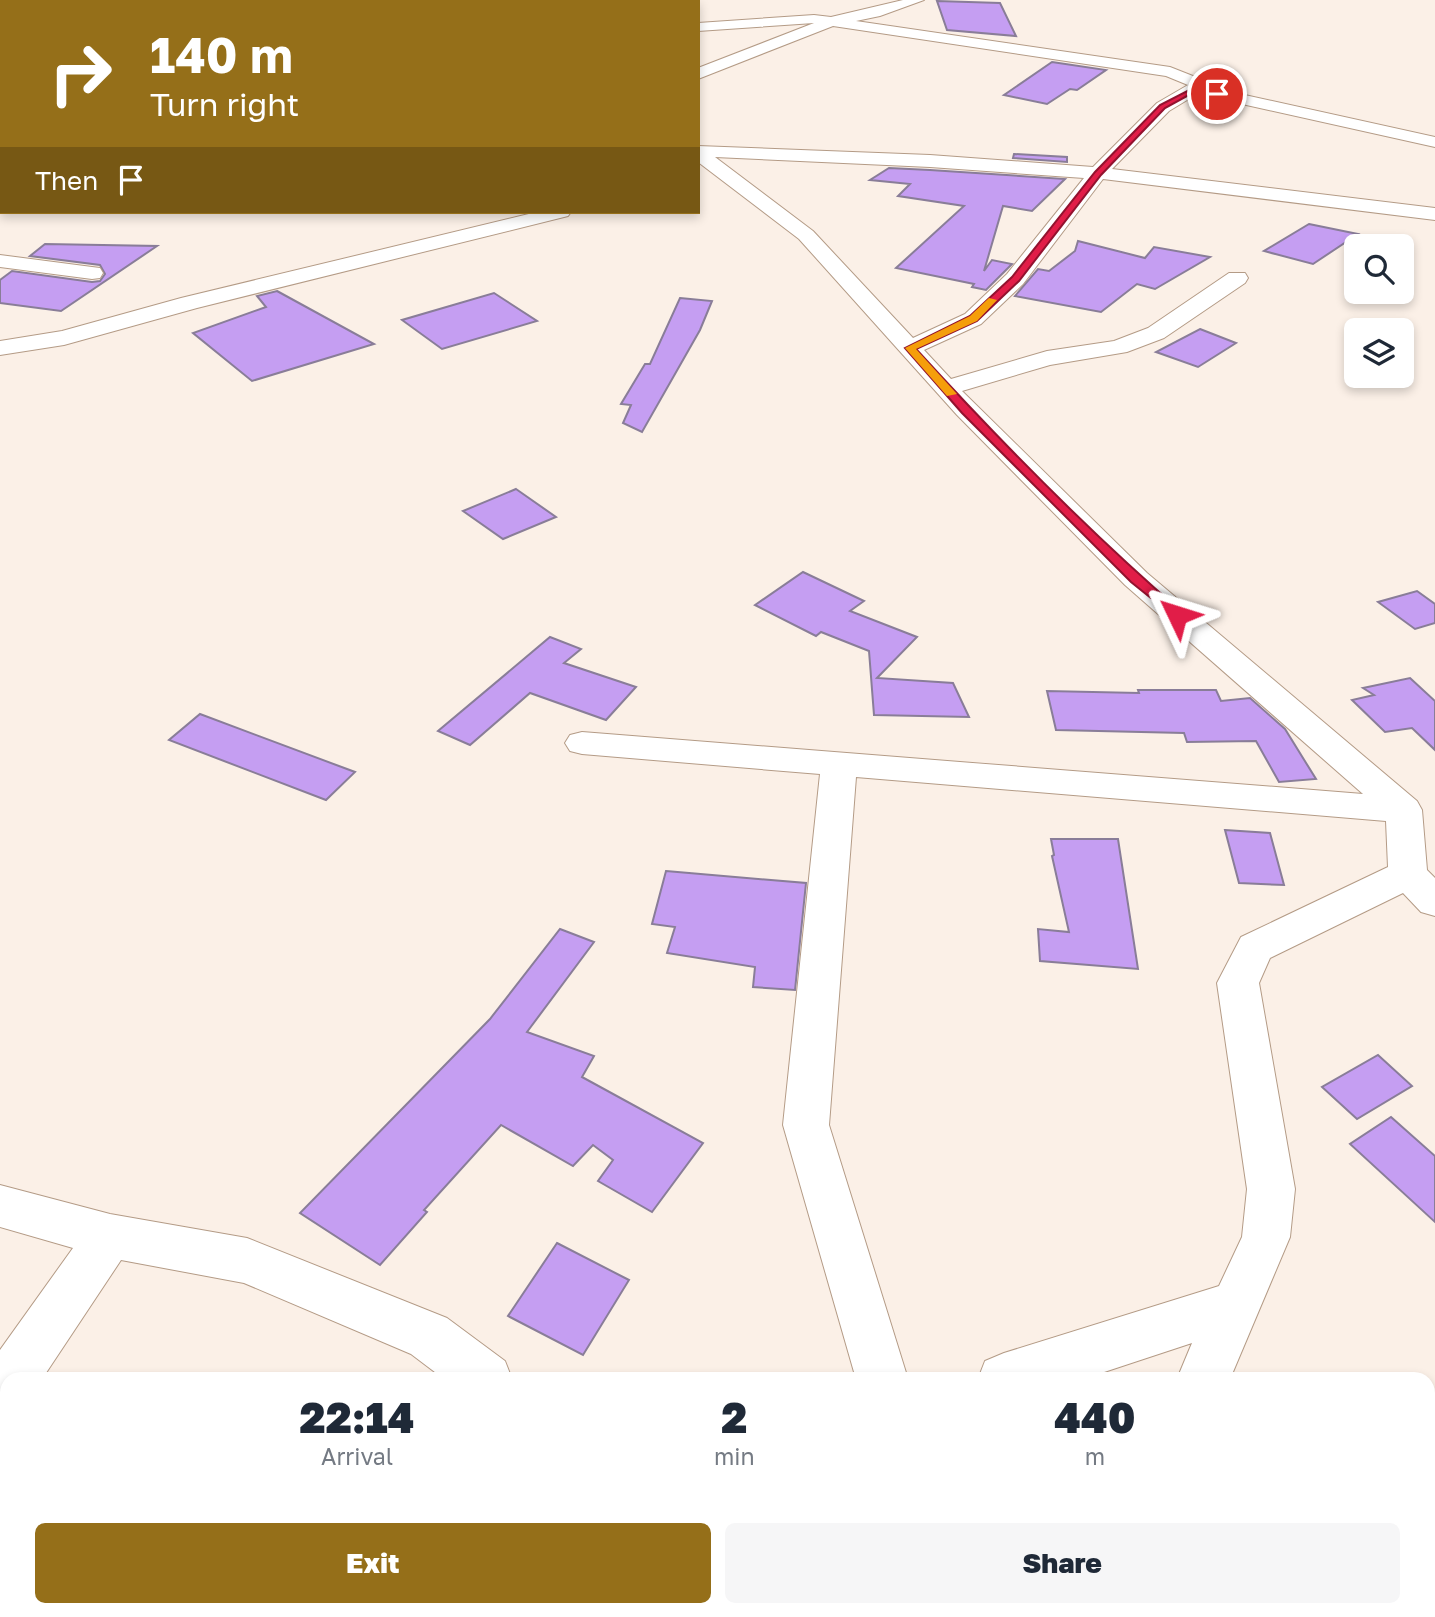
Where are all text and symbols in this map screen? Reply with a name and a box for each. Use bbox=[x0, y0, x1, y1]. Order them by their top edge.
text: 140 m bbox=[150, 25, 293, 84]
icon: right bbox=[35, 28, 126, 119]
pin bbox=[1187, 64, 1247, 124]
icon: arrive bbox=[1198, 75, 1236, 113]
text: Turn right bbox=[150, 85, 299, 123]
icon: arrive bbox=[112, 161, 150, 199]
text: Then bbox=[35, 165, 98, 196]
map controls bbox=[1344, 234, 1414, 388]
button: search bbox=[1344, 234, 1414, 304]
button: layers bbox=[1344, 318, 1414, 388]
position arrow bbox=[1140, 578, 1214, 652]
text: 22:14 bbox=[300, 1392, 414, 1442]
text: 2 bbox=[721, 1392, 747, 1442]
text: 440 bbox=[1054, 1392, 1135, 1442]
text: Arrival bbox=[321, 1442, 393, 1470]
text: min bbox=[714, 1442, 755, 1470]
text: m bbox=[1085, 1442, 1105, 1470]
button: Exit bbox=[35, 1523, 711, 1603]
button: Share bbox=[725, 1523, 1400, 1603]

